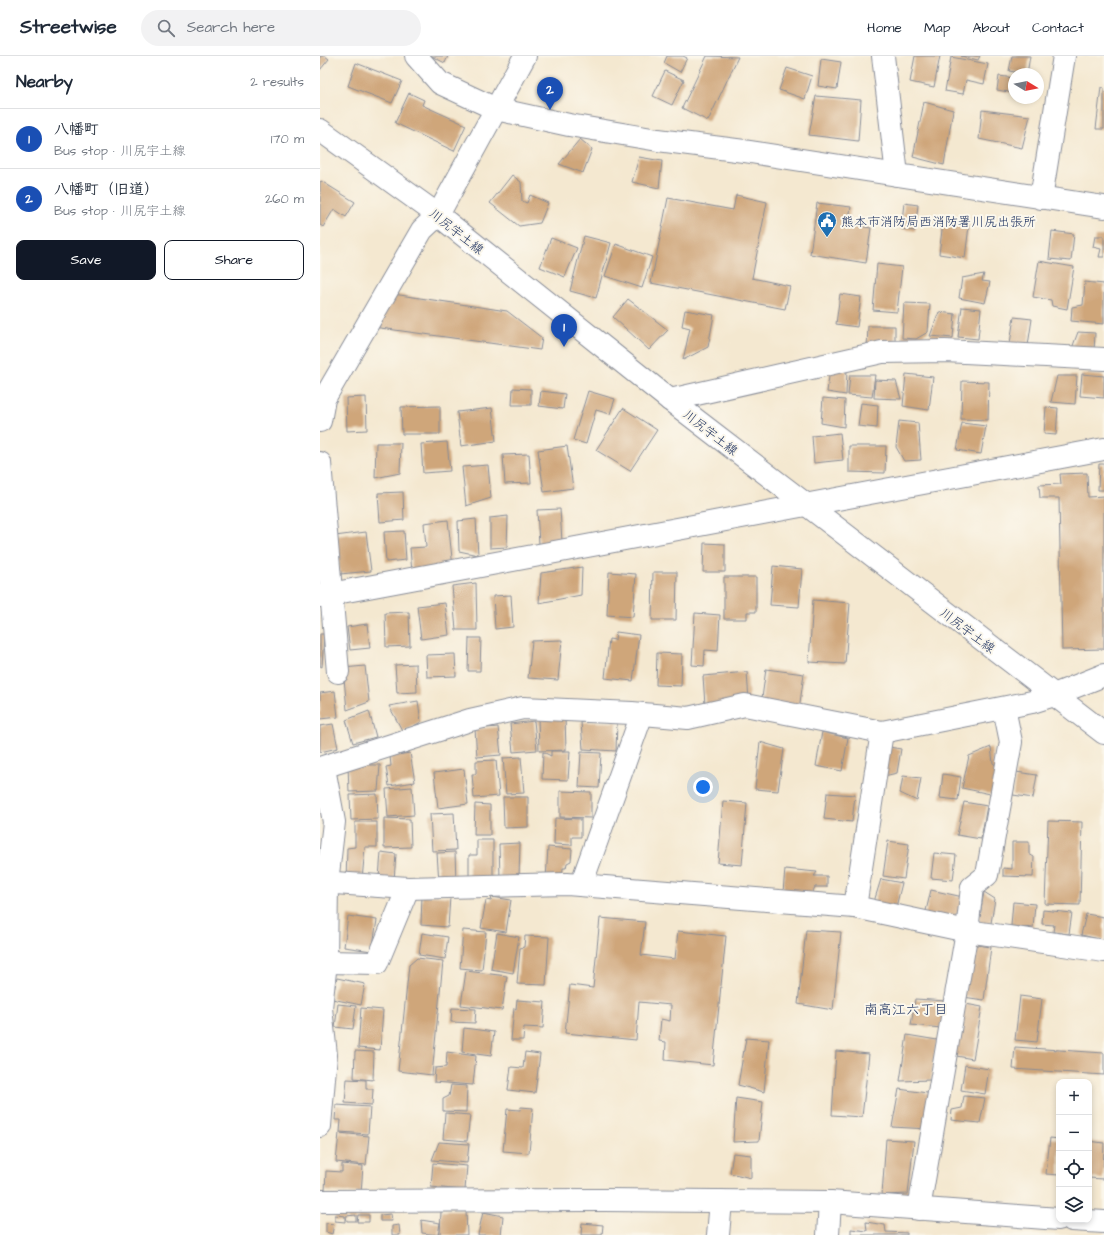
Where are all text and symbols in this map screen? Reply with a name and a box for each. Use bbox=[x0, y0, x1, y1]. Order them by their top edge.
search box bbox=[141, 10, 421, 46]
text: Streetwise bbox=[20, 14, 117, 41]
icon: search bbox=[155, 17, 177, 39]
text: Search here bbox=[187, 17, 275, 38]
text: Home bbox=[867, 18, 902, 38]
text: Map bbox=[924, 18, 950, 38]
text: About bbox=[972, 18, 1010, 38]
text: Contact bbox=[1032, 18, 1084, 38]
north arrow bbox=[1008, 68, 1044, 104]
text: Nearby bbox=[16, 70, 73, 94]
text: 2 results bbox=[250, 73, 304, 91]
pin: 2 bbox=[537, 77, 563, 110]
text: 八幡町 bbox=[54, 119, 99, 140]
text: 1 bbox=[28, 130, 30, 148]
text: 170 m bbox=[271, 130, 304, 148]
text: Bus stop · 川尻宇土線 bbox=[54, 142, 185, 160]
text: 八幡町（旧道） bbox=[54, 179, 159, 200]
text: 2 bbox=[25, 190, 33, 208]
text: 260 m bbox=[265, 190, 304, 208]
text: Bus stop · 川尻宇土線 bbox=[54, 202, 185, 220]
street label: 川尻宇土線 bbox=[425, 205, 488, 259]
public building icon: 熊本市消防局西消防署川尻出張所 bbox=[816, 210, 838, 238]
place label: 熊本市消防局西消防署川尻出張所 bbox=[841, 213, 1036, 231]
button: Save bbox=[16, 240, 156, 280]
button: Share bbox=[164, 240, 304, 280]
pin: 1 bbox=[551, 314, 577, 347]
street label: 川尻宇土線 bbox=[679, 406, 742, 460]
street label: 川尻宇土線 bbox=[936, 604, 1000, 658]
your location bbox=[693, 777, 713, 797]
district label: 南高江六丁目 bbox=[864, 1000, 948, 1020]
map controls bbox=[1056, 1079, 1092, 1223]
button: + bbox=[1056, 1079, 1092, 1115]
button: − bbox=[1056, 1115, 1092, 1151]
button: locate bbox=[1056, 1151, 1092, 1187]
button: layers bbox=[1056, 1187, 1092, 1223]

